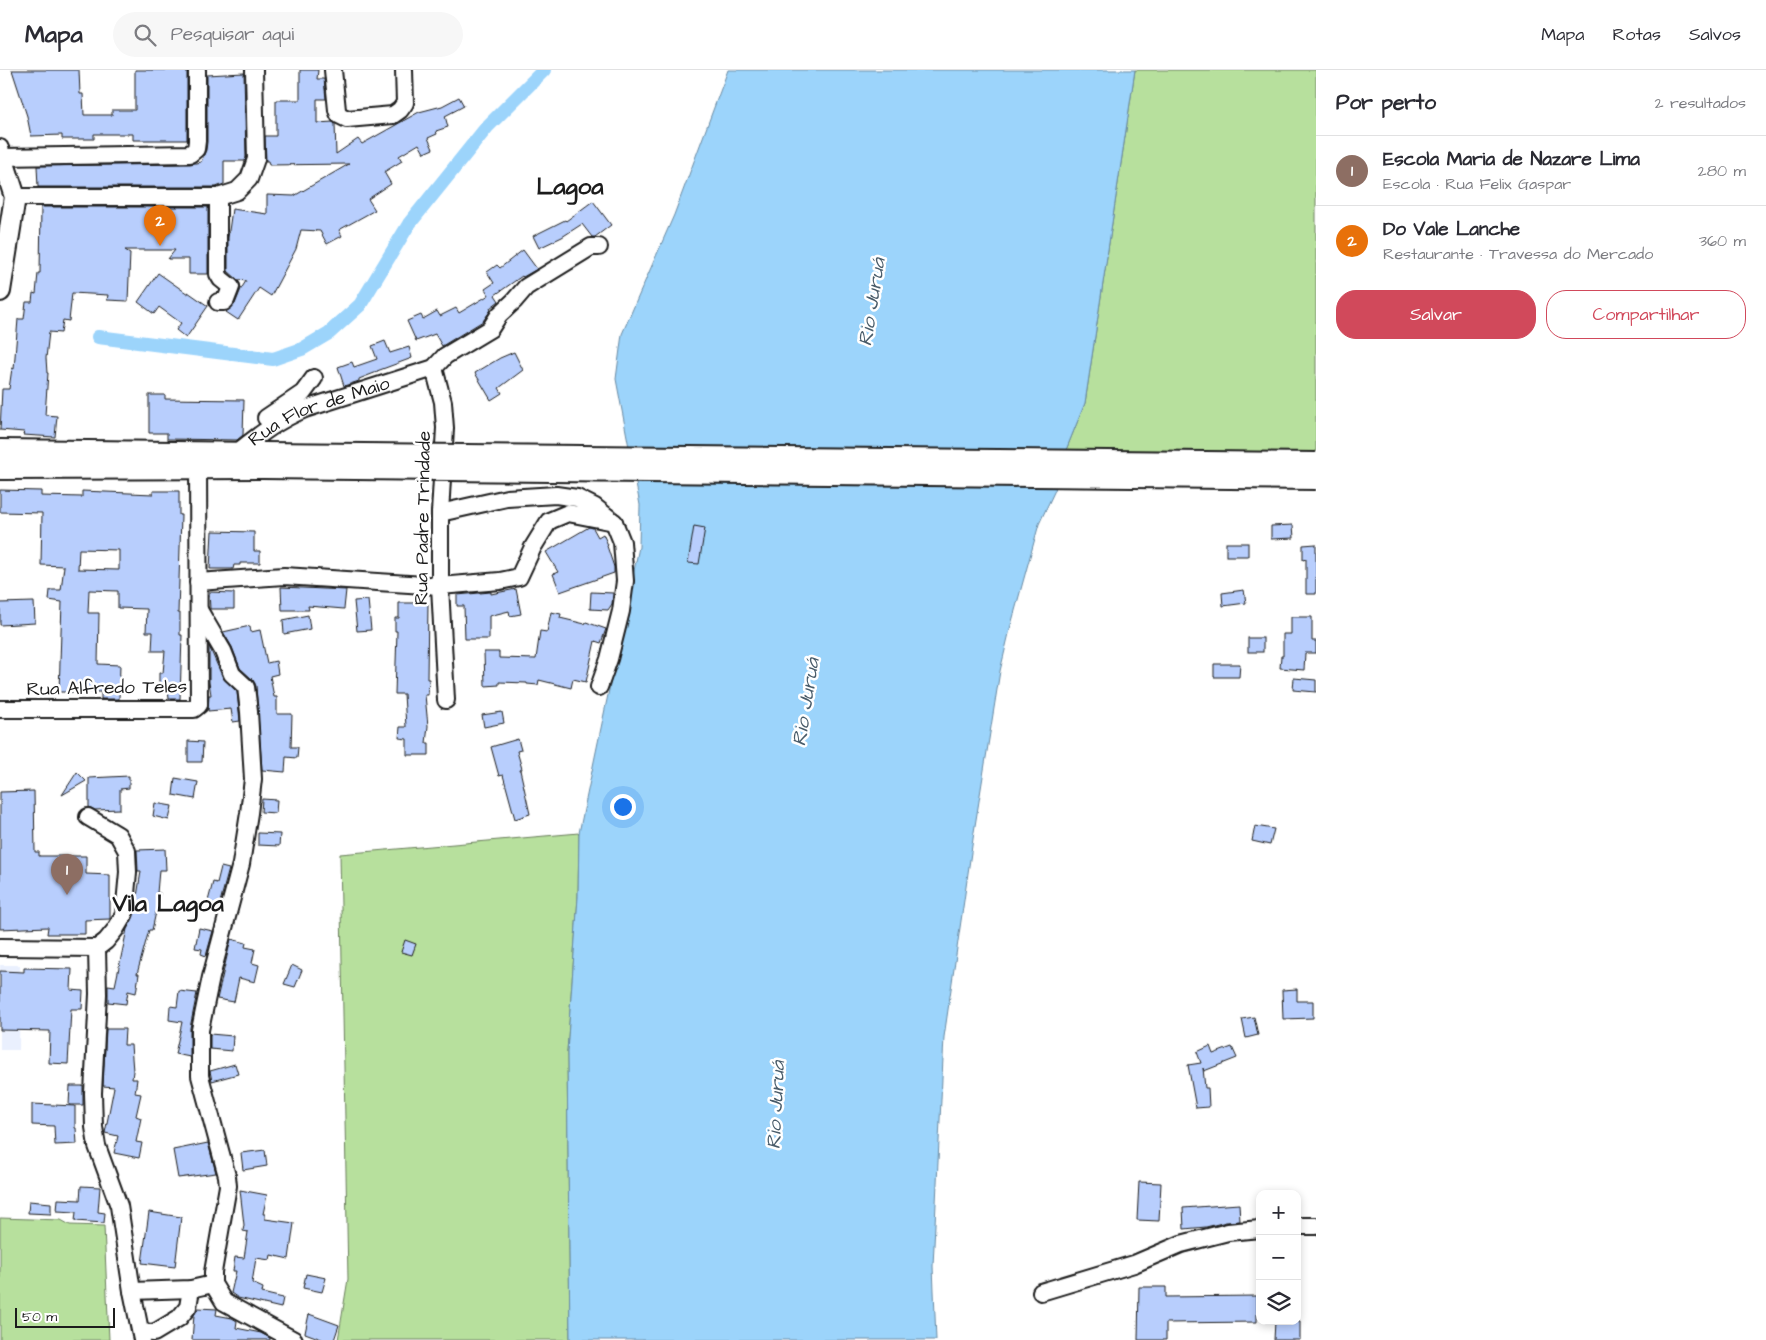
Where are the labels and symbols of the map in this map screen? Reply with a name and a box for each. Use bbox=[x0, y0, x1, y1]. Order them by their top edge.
district label: Lagoa bbox=[537, 170, 604, 205]
pin: 2 bbox=[144, 205, 176, 246]
water label: Rio Juruá bbox=[851, 255, 893, 348]
street label: Rua Flor de Maio bbox=[242, 369, 393, 453]
street label: Rua Padre Trindade bbox=[408, 431, 438, 605]
water label: Rio Juruá bbox=[785, 655, 827, 748]
street label: Rua Alfredo Teles bbox=[26, 673, 188, 703]
your location bbox=[610, 794, 636, 820]
pin: 1 bbox=[51, 854, 83, 895]
district label: Vila Lagoa bbox=[111, 887, 224, 922]
water label: Rio Juruá bbox=[760, 1059, 792, 1150]
scale bar bbox=[15, 1305, 115, 1328]

